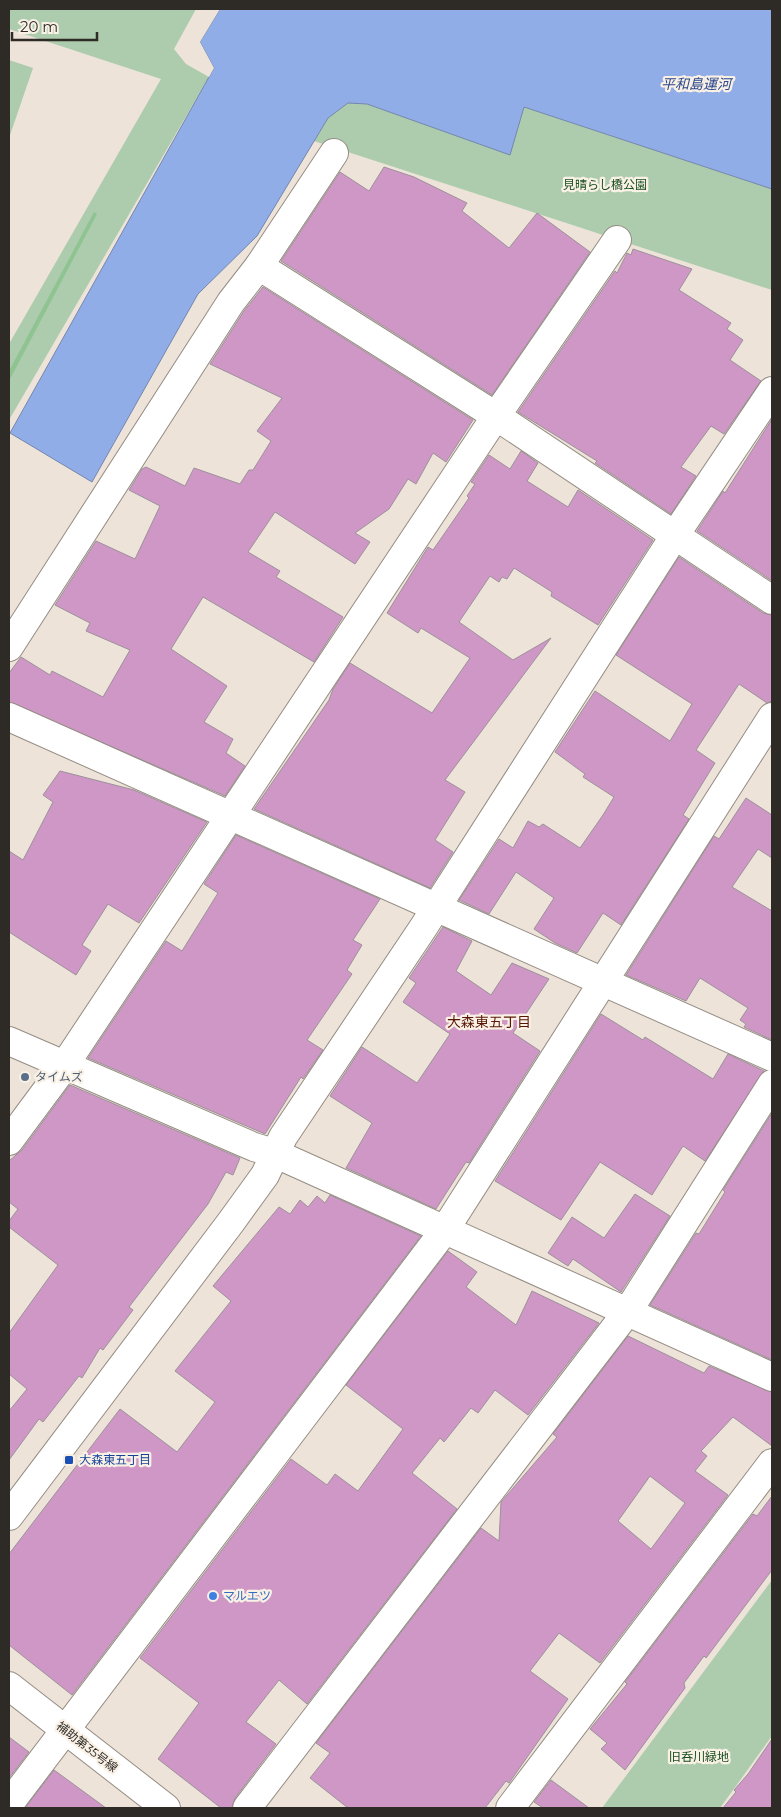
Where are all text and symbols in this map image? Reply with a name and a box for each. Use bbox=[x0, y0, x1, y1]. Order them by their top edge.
scale bar bbox=[12, 10, 98, 42]
text: 20 m bbox=[20, 17, 58, 36]
water label: 平和島運河 bbox=[661, 75, 734, 93]
park label: 見晴らし橋公園 bbox=[563, 177, 647, 192]
district label: 大森東五丁目 bbox=[447, 1013, 531, 1031]
place label: タイムズ bbox=[35, 1069, 83, 1084]
marker: タイムズ bbox=[19, 1071, 31, 1083]
place label: 大森東五丁目 bbox=[79, 1452, 151, 1467]
marker: 大森東五丁目 bbox=[63, 1454, 75, 1466]
place label: マルエツ bbox=[223, 1588, 271, 1603]
marker: マルエツ bbox=[207, 1590, 219, 1602]
street label: 補助第35号線 bbox=[54, 1718, 121, 1775]
park label: 旧呑川緑地 bbox=[669, 1749, 729, 1764]

